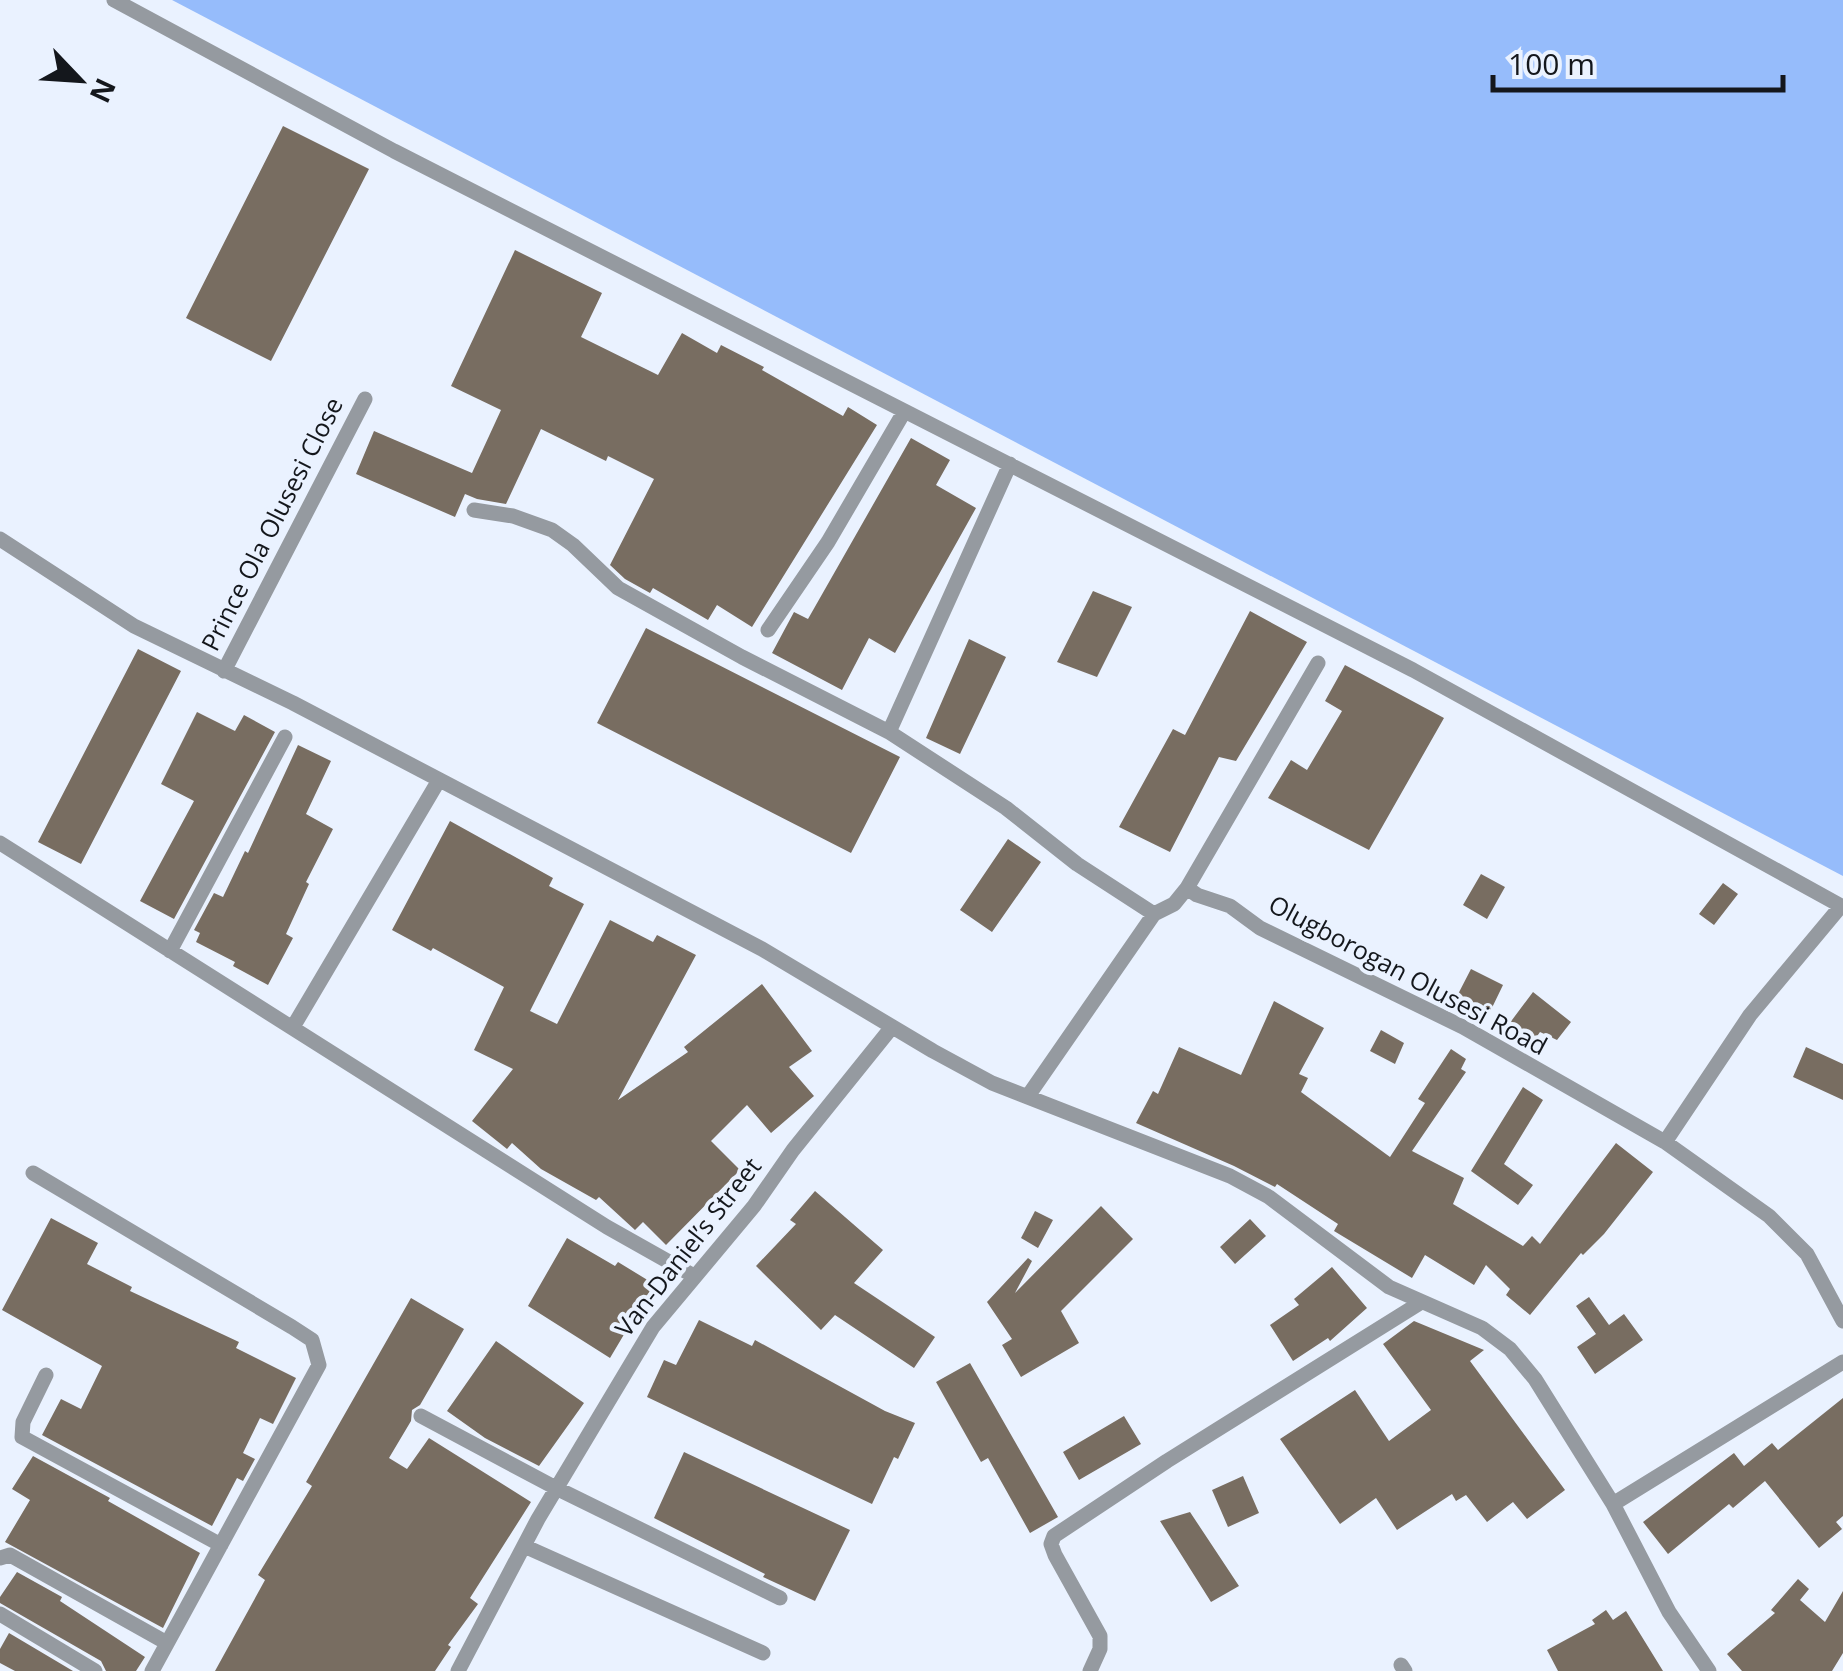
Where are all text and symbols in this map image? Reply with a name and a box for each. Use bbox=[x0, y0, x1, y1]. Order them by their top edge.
north arrow bbox=[30, 30, 130, 130]
scale bar bbox=[1493, 30, 1783, 92]
text: 100 m bbox=[1508, 43, 1595, 84]
text: N bbox=[82, 73, 126, 109]
street label: Prince Ola Olusesi Close bbox=[192, 391, 350, 656]
street label: Olugborogan Olusesi Road bbox=[1263, 886, 1554, 1062]
street label: Van-Daniel’s Street bbox=[607, 1150, 768, 1343]

